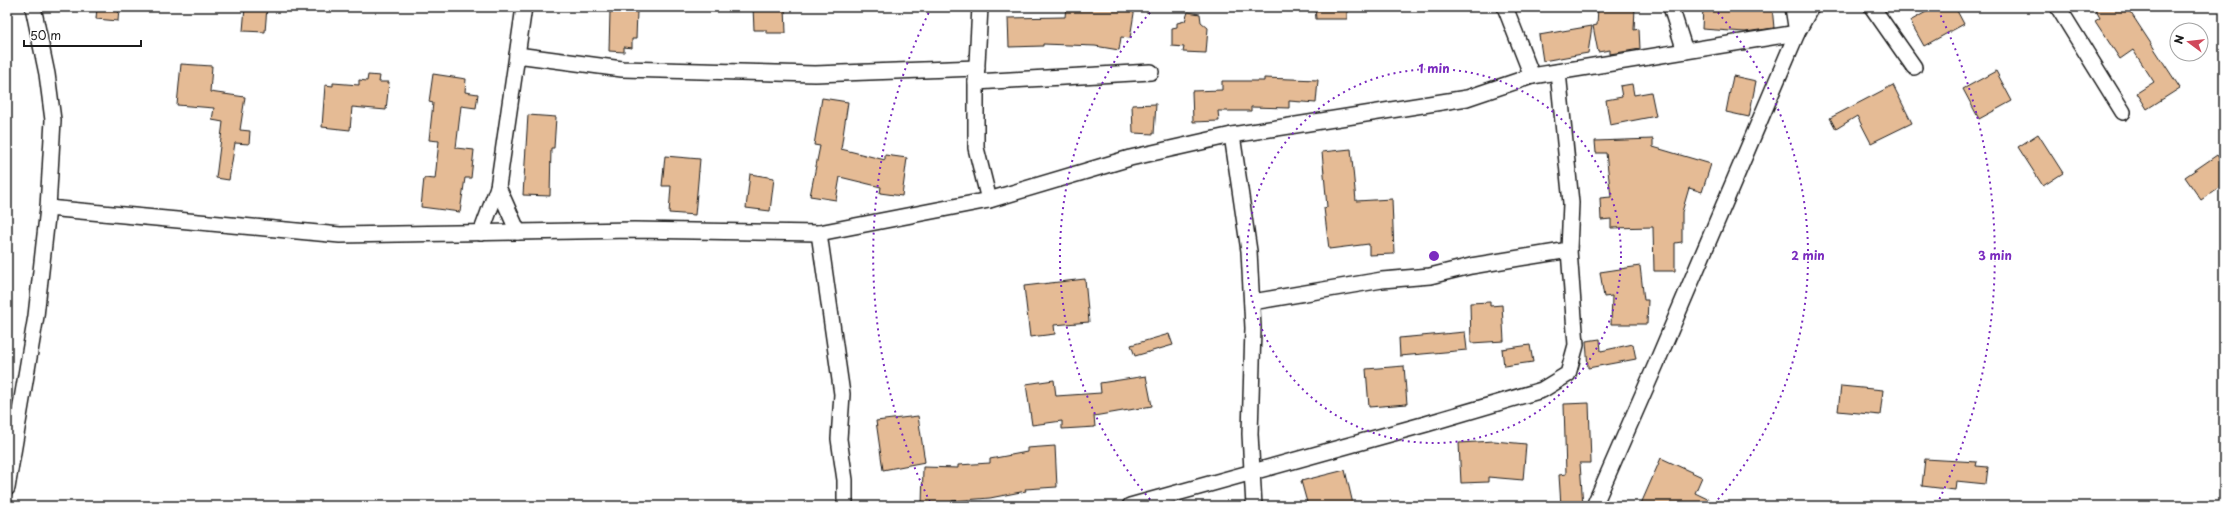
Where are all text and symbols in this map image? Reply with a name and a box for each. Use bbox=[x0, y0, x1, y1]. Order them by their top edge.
scale bar bbox=[24, 22, 141, 48]
north arrow bbox=[2169, 22, 2209, 62]
text: 50 m bbox=[30, 26, 61, 44]
text: N bbox=[2170, 33, 2188, 46]
text: 1 min bbox=[1418, 59, 1450, 77]
text: 2 min bbox=[1791, 246, 1825, 264]
text: 3 min bbox=[1978, 246, 2012, 264]
centre of rings bbox=[1427, 249, 1441, 263]

